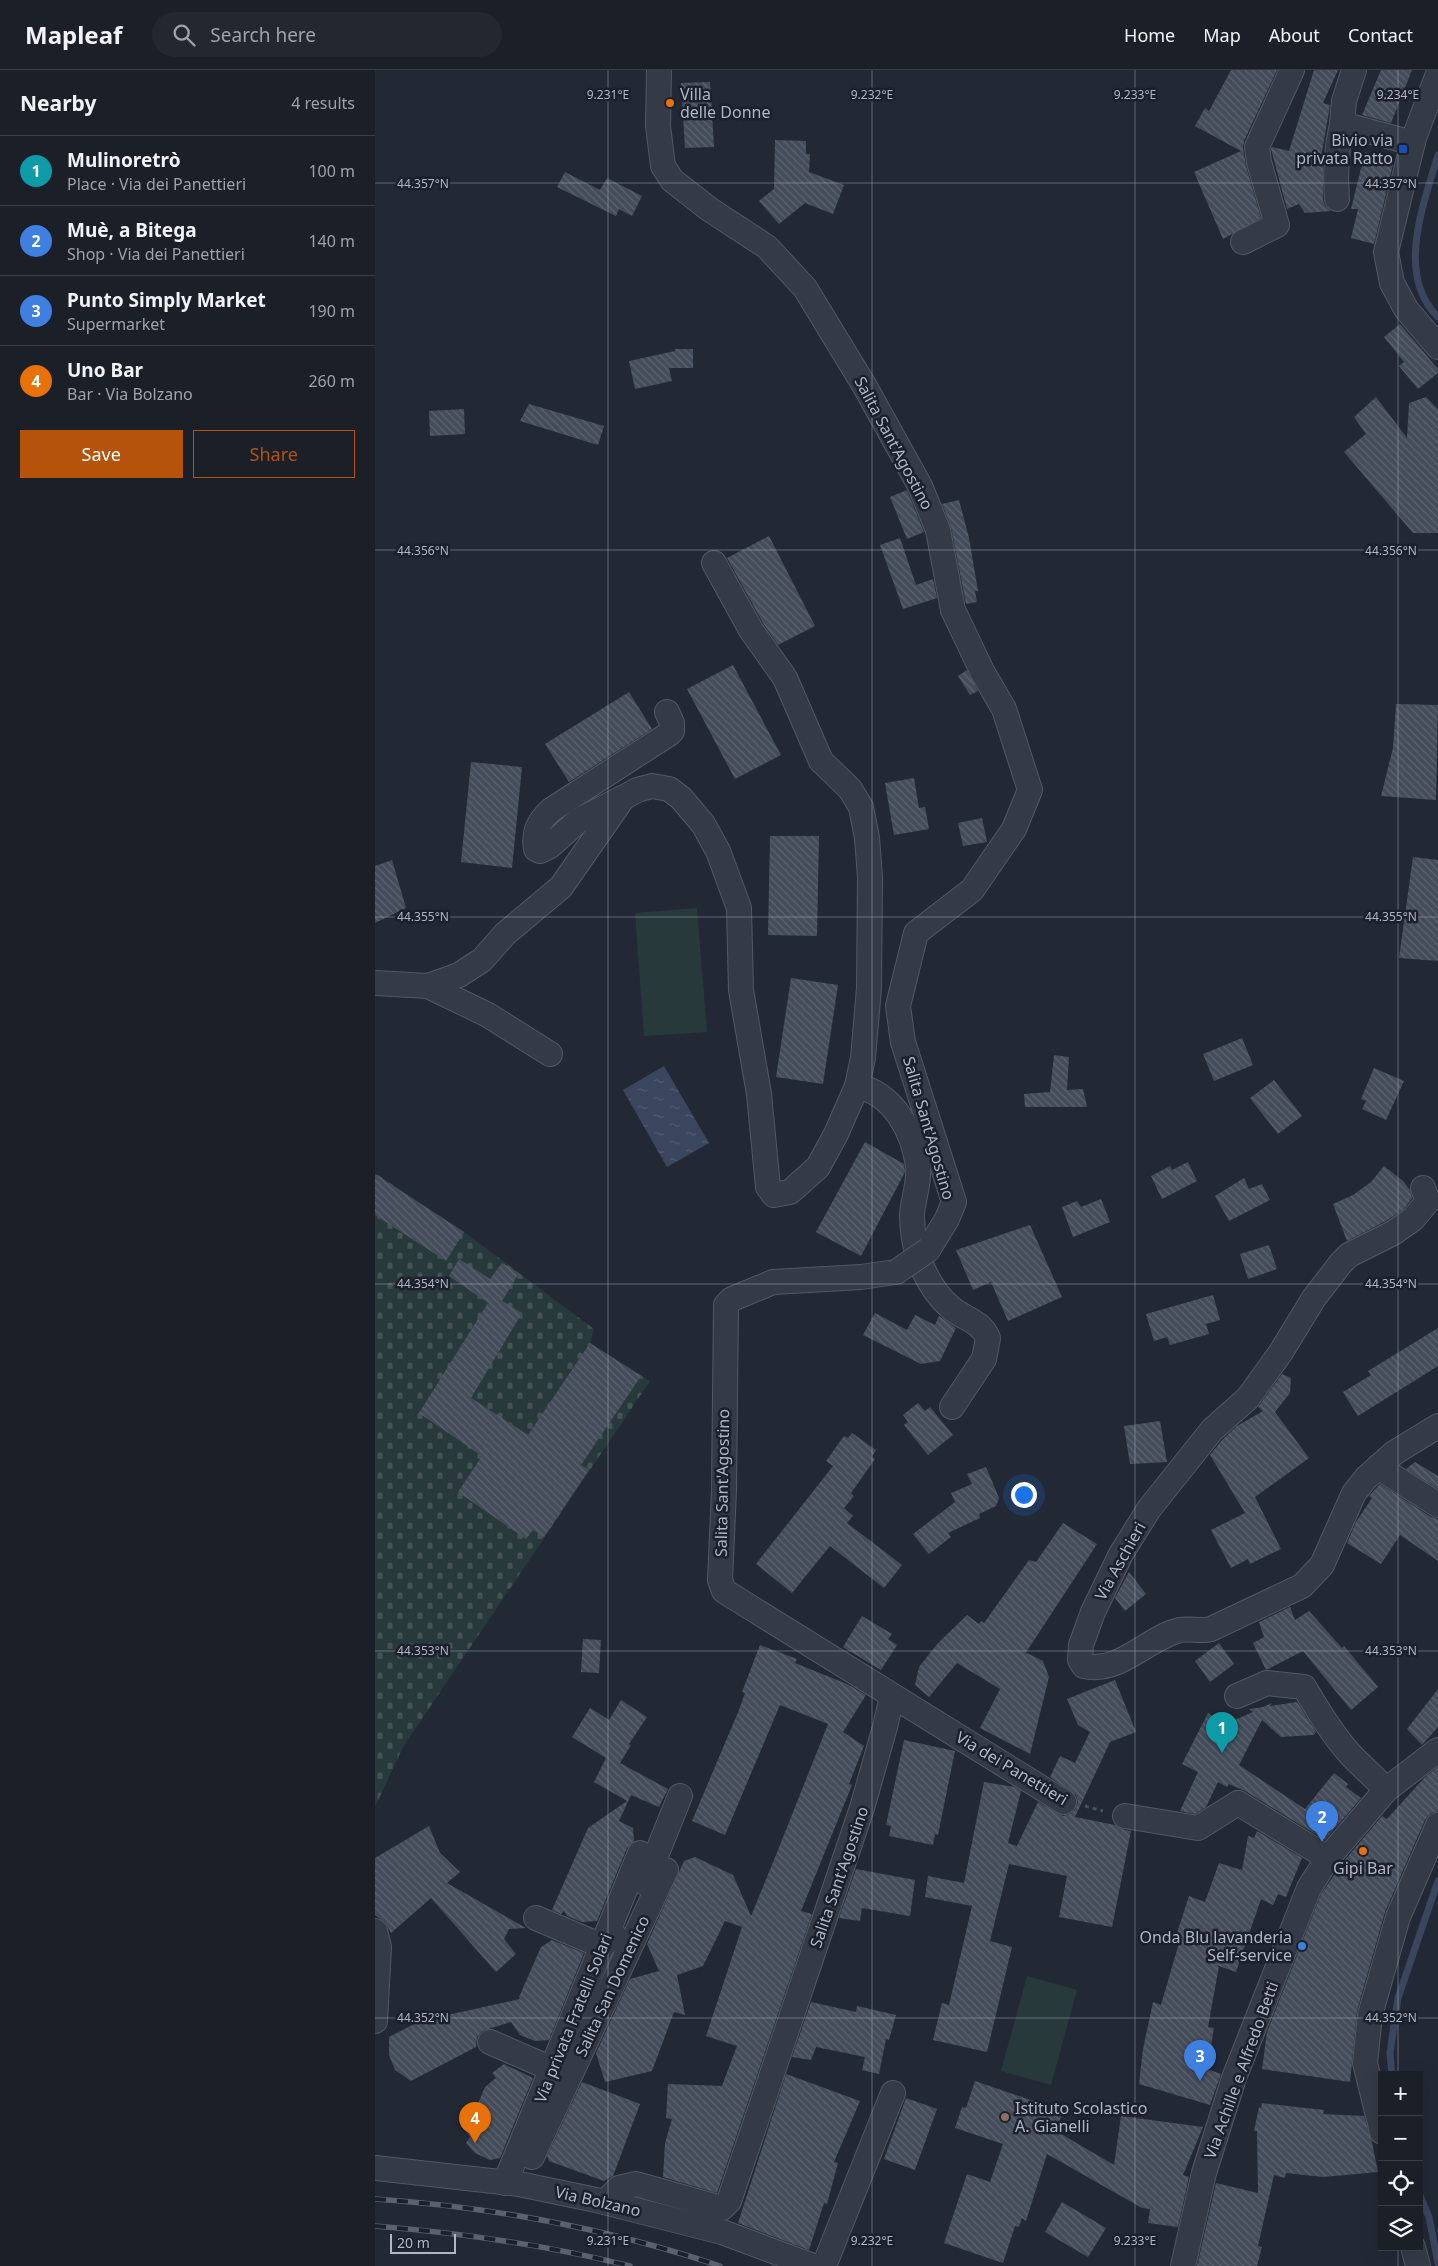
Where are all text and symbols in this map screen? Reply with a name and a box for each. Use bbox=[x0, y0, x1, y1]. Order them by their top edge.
search box bbox=[152, 12, 502, 57]
text: Mapleaf bbox=[25, 18, 122, 51]
icon: search bbox=[170, 21, 198, 49]
text: Search here bbox=[210, 22, 316, 48]
text: Home bbox=[1124, 23, 1175, 47]
text: Map bbox=[1203, 23, 1241, 47]
text: About bbox=[1269, 23, 1320, 47]
text: Contact bbox=[1348, 23, 1413, 47]
place label: Villa delle Donne bbox=[680, 83, 770, 123]
text: 9.231°E bbox=[587, 86, 629, 103]
text: 9.232°E bbox=[851, 86, 893, 103]
text: 9.233°E bbox=[1114, 86, 1156, 103]
text: 9.234°E bbox=[1377, 86, 1419, 103]
text: Nearby bbox=[20, 89, 96, 117]
text: 4 results bbox=[291, 92, 355, 114]
marker: Villa delle Donne bbox=[664, 97, 676, 109]
place label: Bivio via privata Ratto bbox=[1296, 129, 1393, 169]
marker: Bivio via privata Ratto bbox=[1397, 143, 1409, 155]
text: Mulinoretrò bbox=[67, 147, 181, 173]
text: 1 bbox=[31, 160, 41, 182]
text: 100 m bbox=[308, 160, 355, 182]
text: Place · Via dei Panettieri bbox=[67, 173, 246, 195]
text: 44.357°N bbox=[397, 175, 449, 192]
text: 44.357°N bbox=[1365, 175, 1417, 192]
text: Muè, a Bitega bbox=[67, 217, 197, 243]
text: 2 bbox=[31, 230, 41, 252]
text: 140 m bbox=[308, 230, 355, 252]
text: Shop · Via dei Panettieri bbox=[67, 243, 245, 265]
text: Punto Simply Market bbox=[67, 287, 266, 313]
text: 3 bbox=[31, 300, 41, 322]
text: 190 m bbox=[308, 300, 355, 322]
text: Supermarket bbox=[67, 313, 165, 335]
text: Uno Bar bbox=[67, 357, 143, 383]
text: 4 bbox=[31, 370, 41, 392]
text: 260 m bbox=[308, 370, 355, 392]
street label: Salita Sant'Agostino bbox=[850, 372, 938, 514]
text: Bar · Via Bolzano bbox=[67, 383, 193, 405]
button: Save bbox=[20, 430, 183, 478]
button: Share bbox=[193, 430, 355, 478]
text: 44.356°N bbox=[397, 542, 449, 559]
text: 44.356°N bbox=[1365, 542, 1417, 559]
text: 44.355°N bbox=[397, 908, 449, 925]
text: 44.355°N bbox=[1365, 908, 1417, 925]
street label: Salita Sant'Agostino bbox=[898, 1054, 960, 1202]
text: 44.354°N bbox=[397, 1275, 449, 1292]
text: 44.354°N bbox=[1365, 1275, 1417, 1292]
street label: Salita Sant'Agostino bbox=[710, 1409, 734, 1557]
your location bbox=[1011, 1482, 1037, 1508]
street label: Via Aschieri bbox=[1089, 1518, 1151, 1604]
text: 44.353°N bbox=[397, 1642, 449, 1659]
text: 44.353°N bbox=[1365, 1642, 1417, 1659]
pin: 1 bbox=[1206, 1712, 1238, 1753]
street label: Via dei Panettieri bbox=[952, 1726, 1072, 1810]
pin: 2 bbox=[1306, 1801, 1338, 1842]
street label: Salita Sant'Agostino bbox=[804, 1803, 874, 1951]
marker: Gipi Bar bbox=[1357, 1845, 1369, 1857]
place label: Gipi Bar bbox=[1333, 1857, 1393, 1879]
street label: Salita San Domenico bbox=[570, 1912, 654, 2060]
place label: Onda Blu lavanderia Self-service bbox=[1139, 1926, 1292, 1966]
street label: Via privata Fratelli Solari bbox=[529, 1930, 617, 2106]
marker: Onda Blu lavanderia Self-service bbox=[1296, 1940, 1308, 1952]
street label: Via Achille e Alfredo Betti bbox=[1199, 1978, 1283, 2162]
text: 44.352°N bbox=[397, 2009, 449, 2026]
text: 44.352°N bbox=[1365, 2009, 1417, 2026]
pin: 3 bbox=[1184, 2040, 1216, 2081]
map controls bbox=[1378, 2071, 1423, 2251]
button: + bbox=[1378, 2071, 1423, 2116]
place label: Istituto Scolastico A. Gianelli bbox=[1015, 2097, 1147, 2137]
pin: 4 bbox=[459, 2102, 491, 2143]
marker: Istituto Scolastico A. Gianelli bbox=[999, 2111, 1011, 2123]
button: − bbox=[1378, 2116, 1423, 2161]
button: locate bbox=[1378, 2161, 1423, 2206]
street label: Via Bolzano bbox=[553, 2180, 643, 2222]
button: layers bbox=[1378, 2206, 1423, 2251]
scale bar bbox=[390, 2231, 456, 2254]
text: 9.231°E bbox=[587, 2232, 629, 2249]
text: 9.232°E bbox=[851, 2232, 893, 2249]
text: 9.233°E bbox=[1114, 2232, 1156, 2249]
text: 20 m bbox=[397, 2233, 430, 2252]

